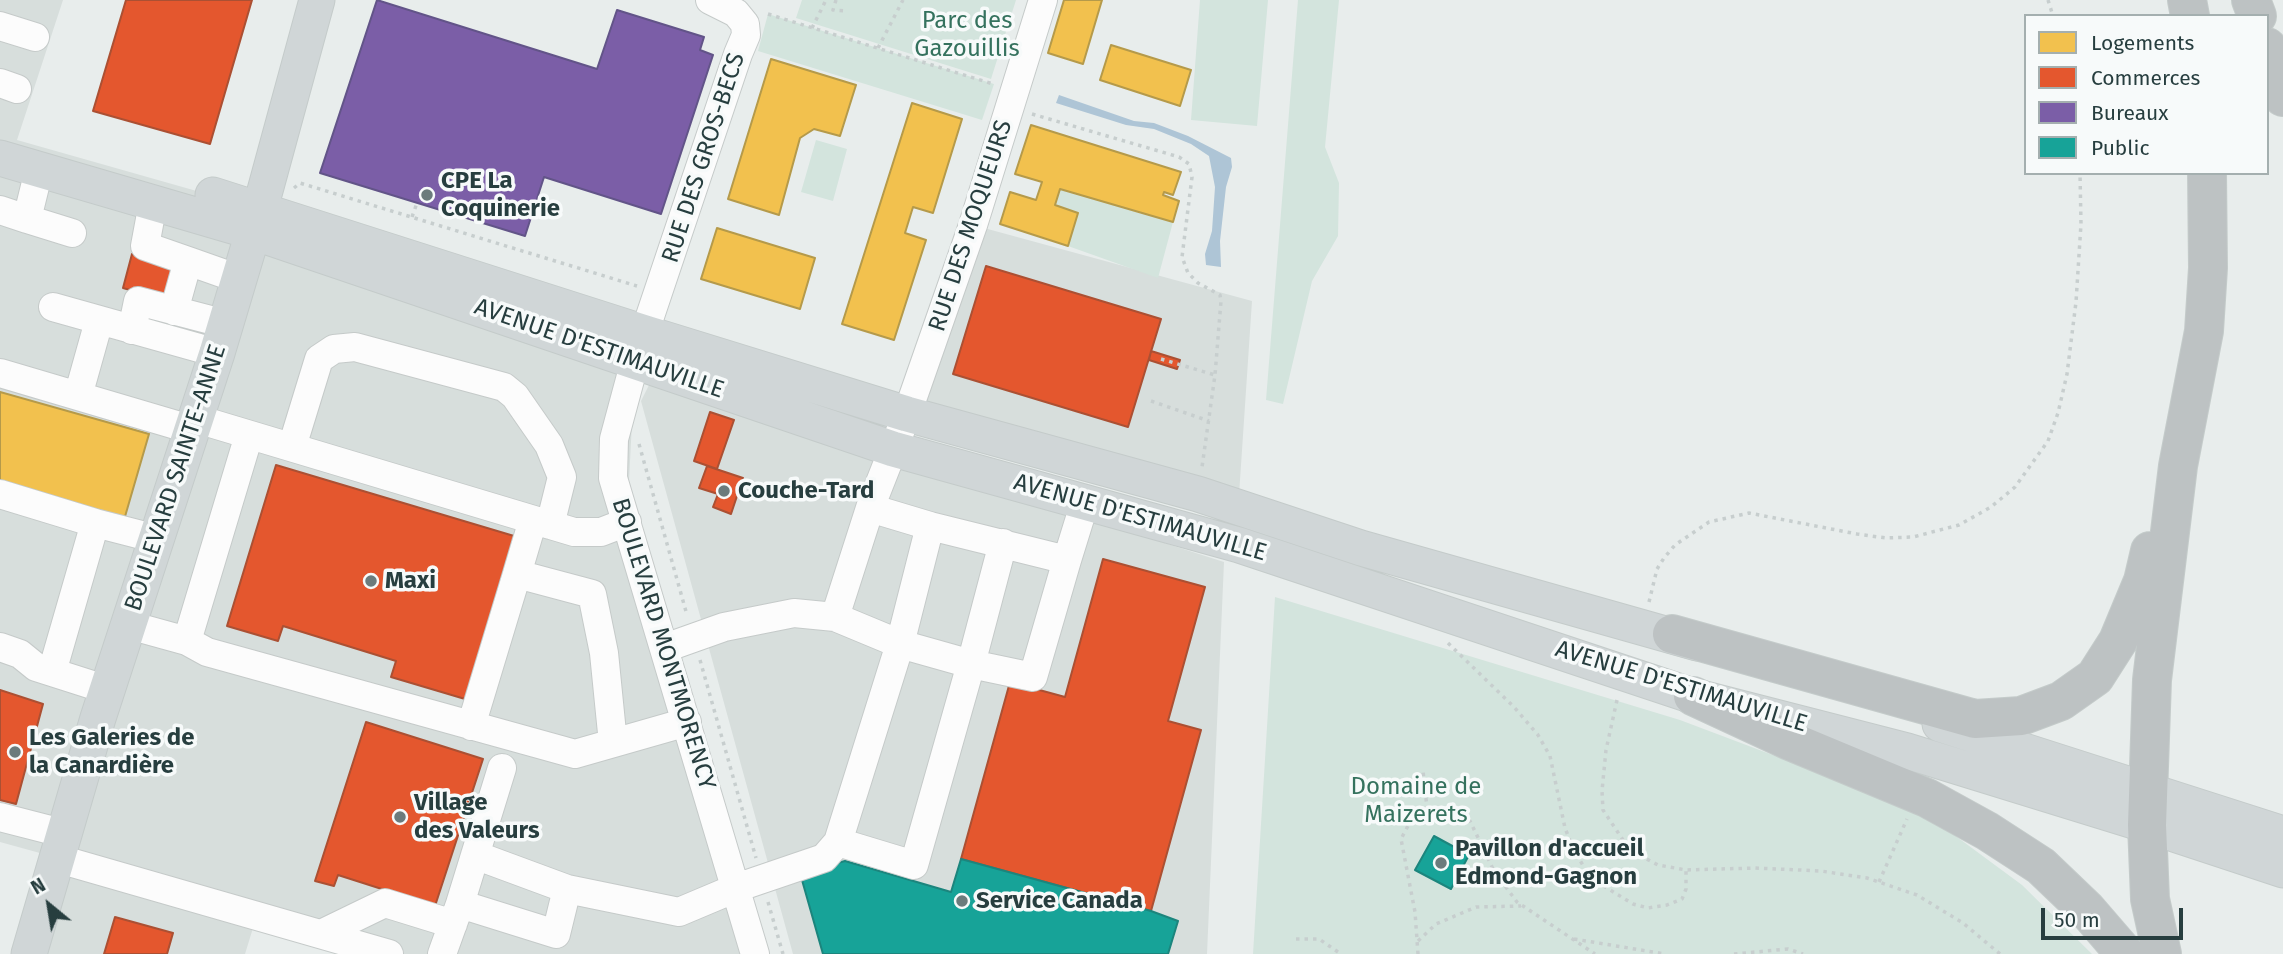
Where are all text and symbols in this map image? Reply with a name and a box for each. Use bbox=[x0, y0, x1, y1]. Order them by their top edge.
park label: Parc des Gazouillis bbox=[914, 7, 1020, 63]
legend bbox=[2024, 14, 2269, 175]
text: Logements bbox=[2091, 30, 2194, 56]
street label: RUE DES GROS-BECS bbox=[656, 49, 752, 267]
text: Commerces bbox=[2091, 65, 2200, 91]
text: Bureaux bbox=[2091, 100, 2169, 126]
street label: RUE DES MOQUEURS bbox=[923, 117, 1019, 335]
text: Public bbox=[2091, 135, 2149, 161]
place label: CPE La Coquinerie bbox=[441, 167, 560, 223]
marker: CPE La Coquinerie bbox=[419, 187, 435, 203]
street label: AVENUE D'ESTIMAUVILLE bbox=[471, 293, 727, 405]
street label: BOULEVARD SAINTE-ANNE bbox=[119, 341, 233, 615]
street label: AVENUE D'ESTIMAUVILLE bbox=[1010, 468, 1270, 568]
place label: Couche-Tard bbox=[738, 477, 874, 505]
marker: Couche-Tard bbox=[716, 483, 732, 499]
street label: BOULEVARD MONTMORENCY bbox=[605, 495, 721, 793]
place label: Maxi bbox=[385, 567, 436, 595]
marker: Maxi bbox=[363, 573, 379, 589]
street label: AVENUE D'ESTIMAUVILLE bbox=[1552, 635, 1810, 739]
place label: Les Galeries de la Canardière bbox=[29, 724, 194, 780]
marker: Les Galeries de la Canardière bbox=[7, 744, 23, 760]
park label: Domaine de Maizerets bbox=[1351, 773, 1481, 829]
place label: Village des Valeurs bbox=[414, 789, 539, 845]
marker: Village des Valeurs bbox=[392, 809, 408, 825]
place label: Pavillon d'accueil Edmond-Gagnon bbox=[1455, 835, 1644, 891]
marker: Pavillon d'accueil Edmond-Gagnon bbox=[1433, 855, 1449, 871]
north arrow bbox=[14, 870, 84, 940]
text: N bbox=[27, 873, 49, 899]
place label: Service Canada bbox=[976, 887, 1143, 915]
marker: Service Canada bbox=[954, 893, 970, 909]
scale bar bbox=[2045, 894, 2187, 938]
text: 50 m bbox=[2054, 907, 2100, 933]

